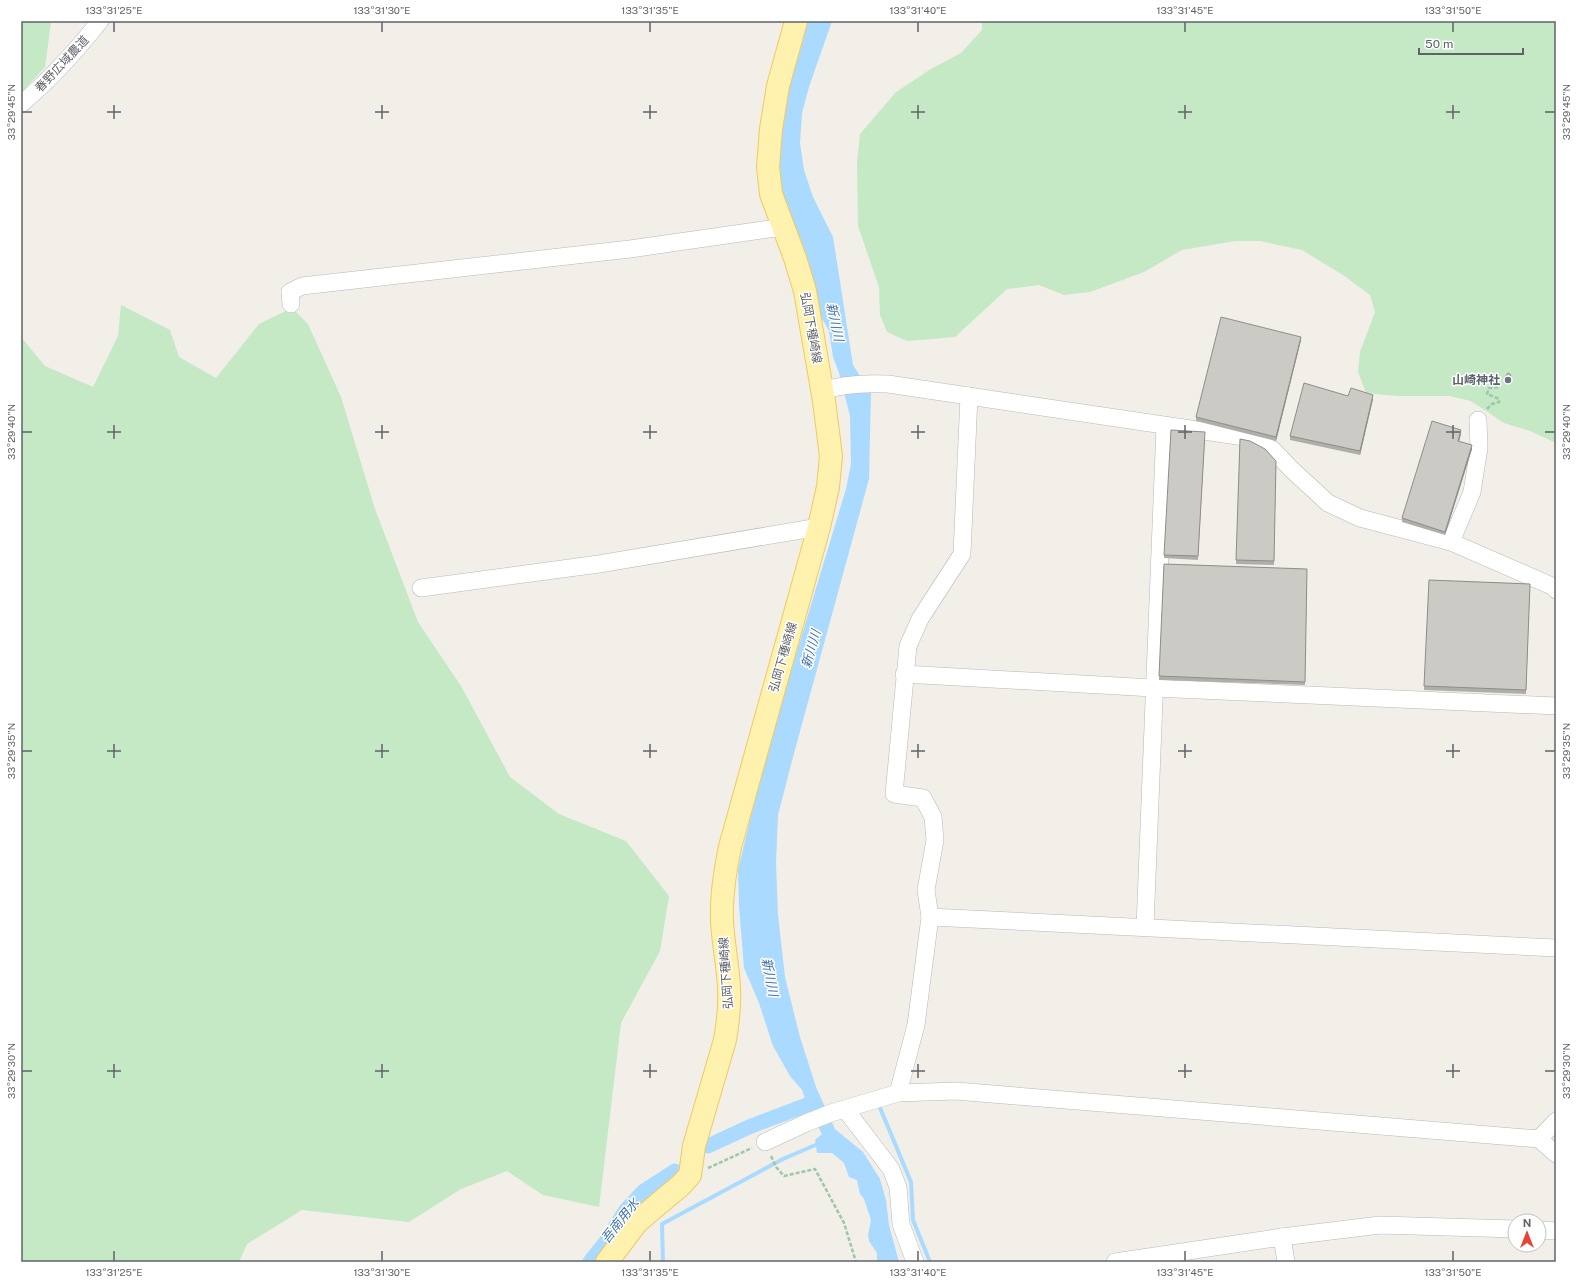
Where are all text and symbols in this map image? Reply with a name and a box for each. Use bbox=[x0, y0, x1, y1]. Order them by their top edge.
text: 133°31'25"E bbox=[86, 4, 142, 16]
text: 133°31'30"E bbox=[354, 4, 410, 16]
text: 133°31'35"E bbox=[621, 4, 679, 16]
text: 133°31'40"E bbox=[890, 4, 946, 16]
text: 133°31'45"E bbox=[1156, 4, 1214, 16]
text: 133°31'50"E bbox=[1424, 4, 1482, 16]
scale bar bbox=[1419, 30, 1523, 56]
street label: 春野広域農道 bbox=[32, 33, 92, 95]
text: 50 m bbox=[1425, 37, 1453, 51]
text: 33°29'45"N bbox=[5, 84, 17, 140]
text: 33°29'45"N bbox=[1560, 84, 1572, 140]
street label: 弘岡下種崎線 bbox=[798, 291, 824, 365]
water label: 新川川 bbox=[824, 301, 847, 345]
place label: 山崎神社 bbox=[1452, 373, 1500, 387]
marker: 山崎神社 bbox=[1503, 375, 1513, 385]
text: 33°29'40"N bbox=[5, 404, 17, 460]
text: 33°29'40"N bbox=[1560, 404, 1572, 460]
street label: 弘岡下種崎線 bbox=[766, 620, 800, 694]
water label: 新川川 bbox=[798, 626, 824, 670]
text: 33°29'35"N bbox=[5, 723, 17, 779]
text: 33°29'35"N bbox=[1560, 723, 1572, 779]
street label: 弘岡下種崎線 bbox=[717, 937, 735, 1009]
water label: 新川川 bbox=[759, 956, 781, 1000]
text: 33°29'30"N bbox=[5, 1043, 17, 1099]
text: 33°29'30"N bbox=[1560, 1043, 1572, 1099]
water label: 吾南用水 bbox=[598, 1194, 643, 1246]
north arrow bbox=[1507, 1213, 1547, 1253]
text: N bbox=[1523, 1217, 1531, 1229]
text: 133°31'25"E bbox=[86, 1266, 142, 1278]
text: 133°31'30"E bbox=[354, 1266, 410, 1278]
text: 133°31'35"E bbox=[621, 1266, 679, 1278]
text: 133°31'40"E bbox=[890, 1266, 946, 1278]
text: 133°31'45"E bbox=[1156, 1266, 1214, 1278]
text: 133°31'50"E bbox=[1424, 1266, 1482, 1278]

